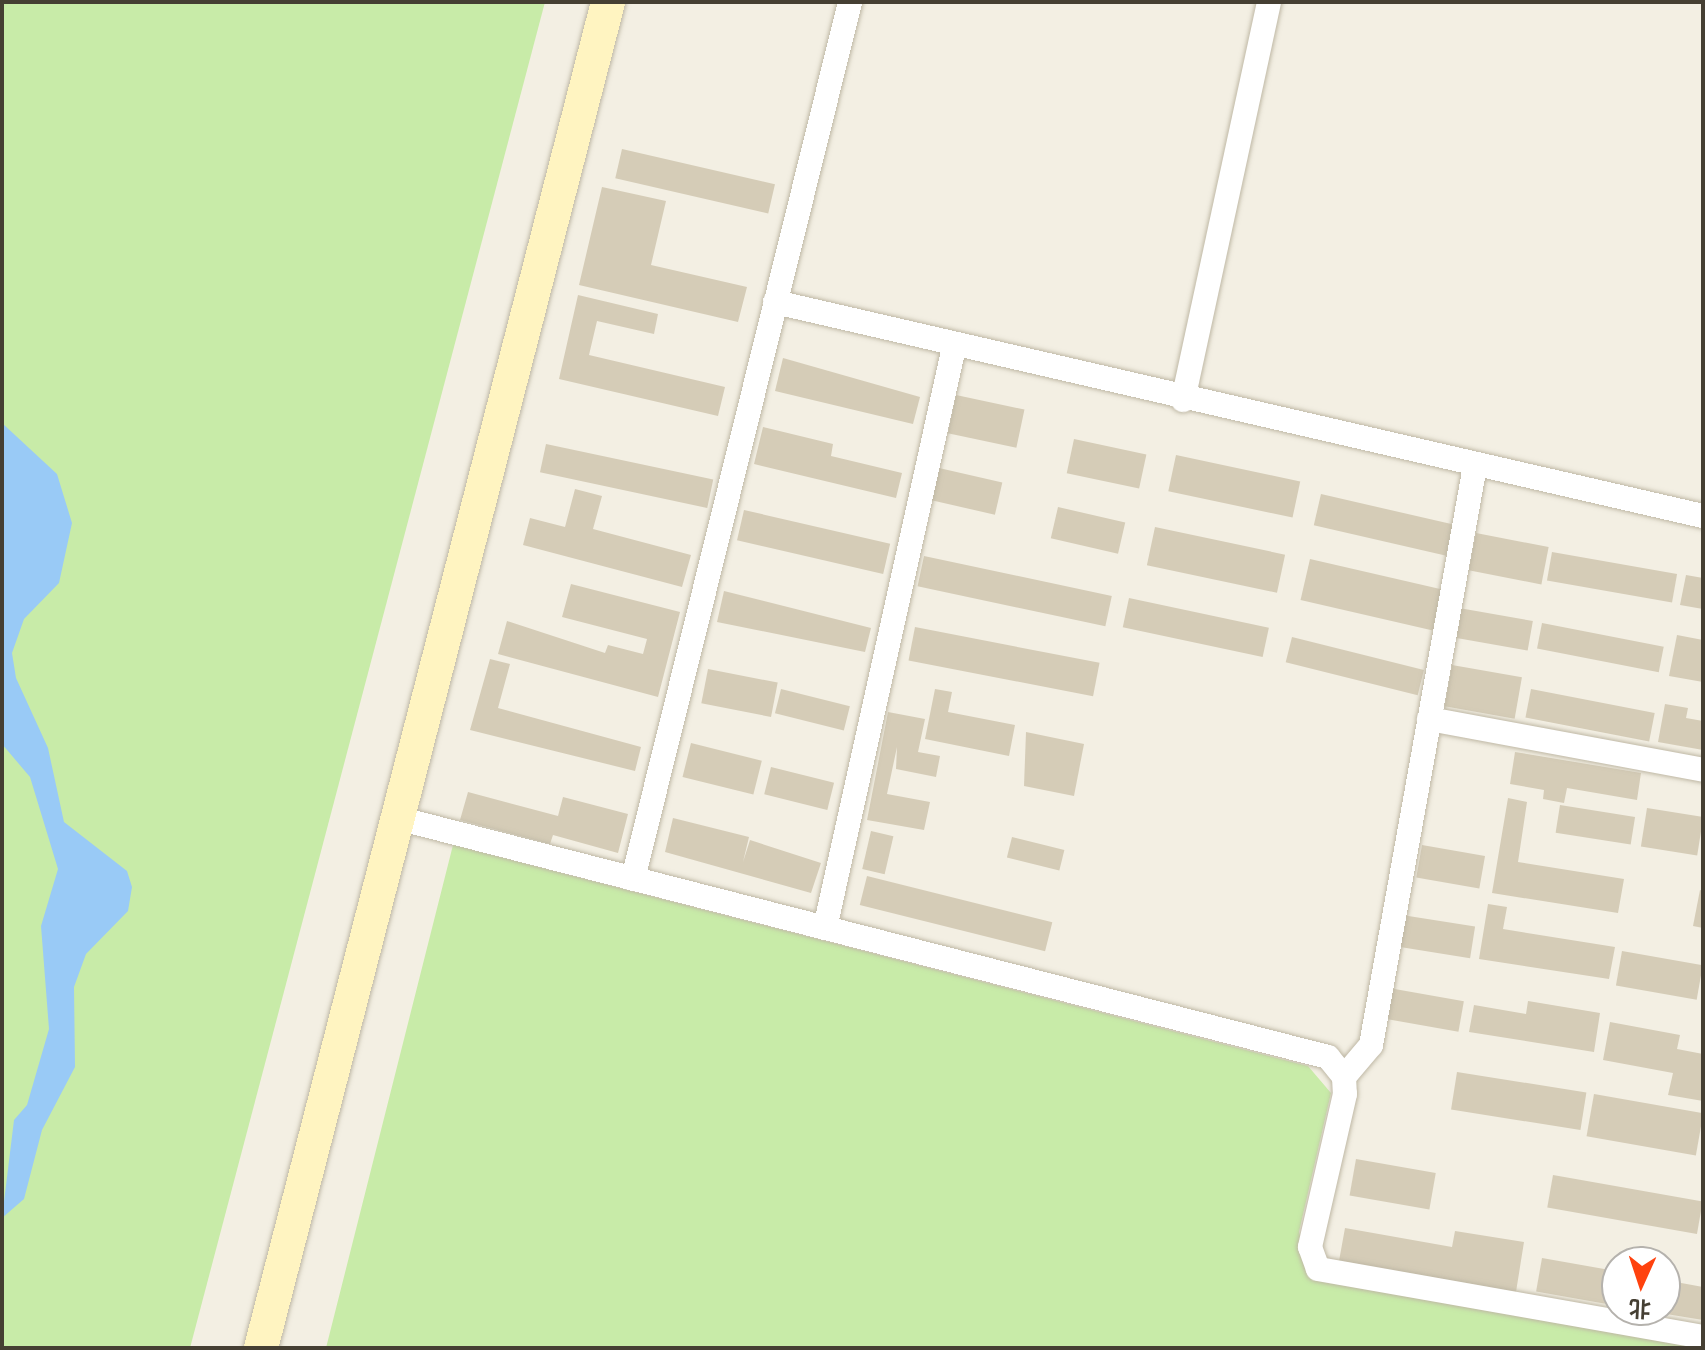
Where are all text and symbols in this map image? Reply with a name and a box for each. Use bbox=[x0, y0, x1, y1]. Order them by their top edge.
north arrow bbox=[1601, 1246, 1681, 1326]
text: 北 bbox=[1628, 1294, 1652, 1323]

